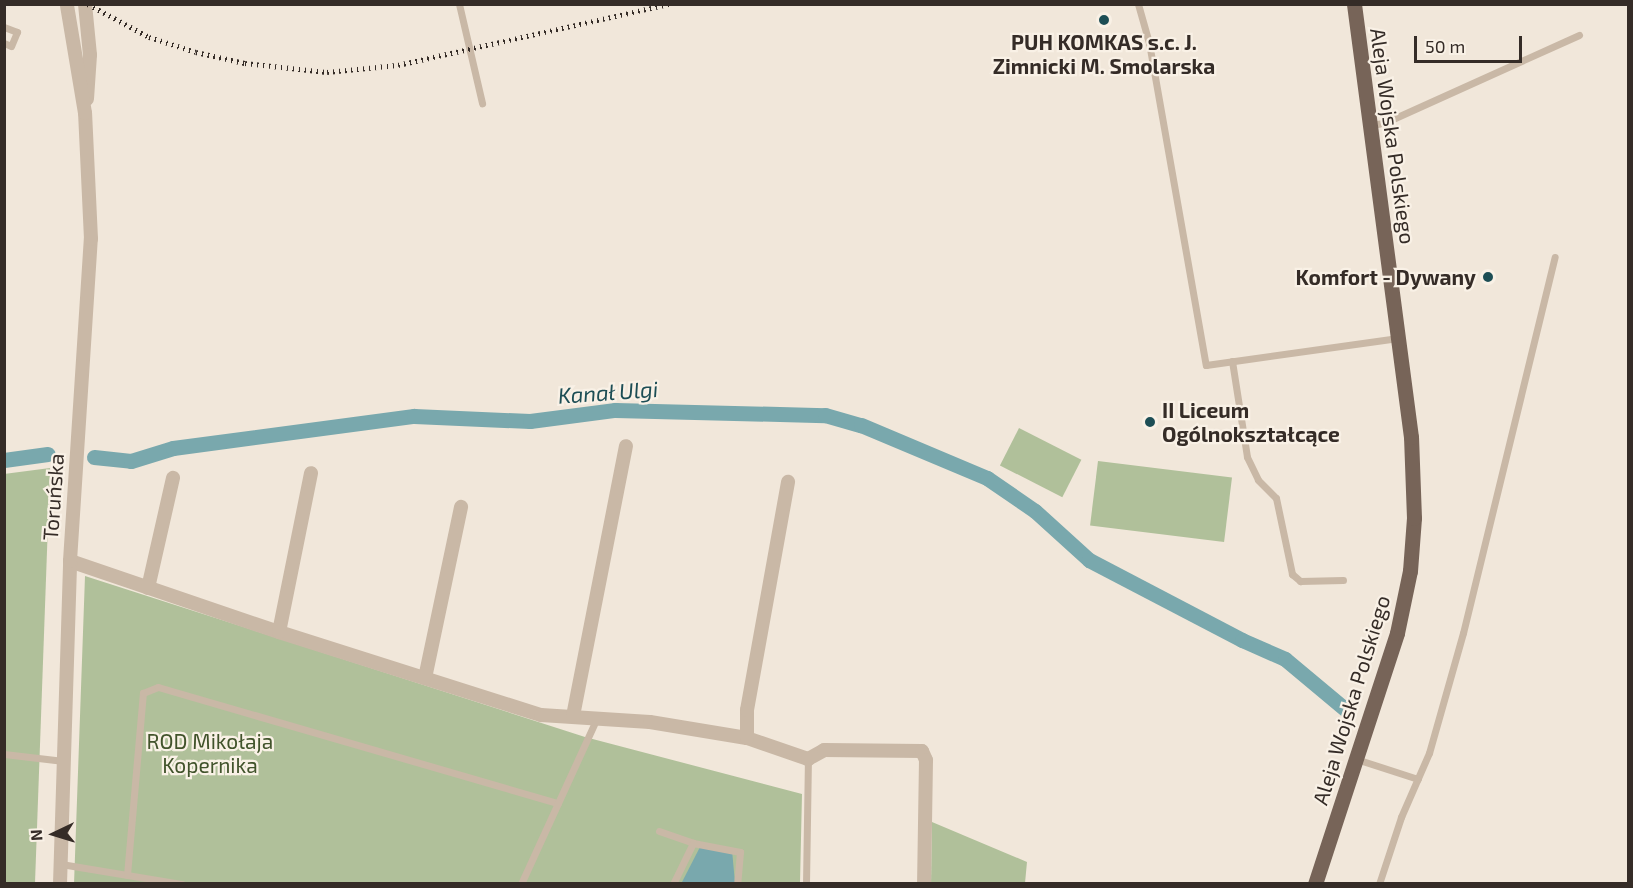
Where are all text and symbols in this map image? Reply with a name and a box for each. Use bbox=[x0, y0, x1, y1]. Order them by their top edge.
marker: PUH KOMKAS s.c. J. Zimnicki M. Smolarska bbox=[1097, 13, 1111, 27]
scale bar bbox=[1417, 24, 1525, 62]
street label: Aleja Wojska Polskiego bbox=[1365, 26, 1421, 246]
place label: PUH KOMKAS s.c. J. Zimnicki M. Smolarska bbox=[993, 29, 1215, 79]
text: 50 m bbox=[1425, 35, 1465, 57]
place label: Komfort - Dywany bbox=[1296, 264, 1476, 290]
marker: Komfort - Dywany bbox=[1481, 270, 1495, 284]
water label: Kanał Ulgi bbox=[557, 375, 659, 409]
place label: II Liceum Ogólnokształcące bbox=[1162, 397, 1340, 447]
marker: II Liceum Ogólnokształcące bbox=[1143, 415, 1157, 429]
street label: Toruńska bbox=[37, 453, 69, 541]
street label: Aleja Wojska Polskiego bbox=[1307, 592, 1395, 808]
park label: ROD Mikołaja Kopernika bbox=[147, 728, 273, 778]
north arrow bbox=[24, 804, 84, 864]
text: N bbox=[26, 829, 45, 842]

